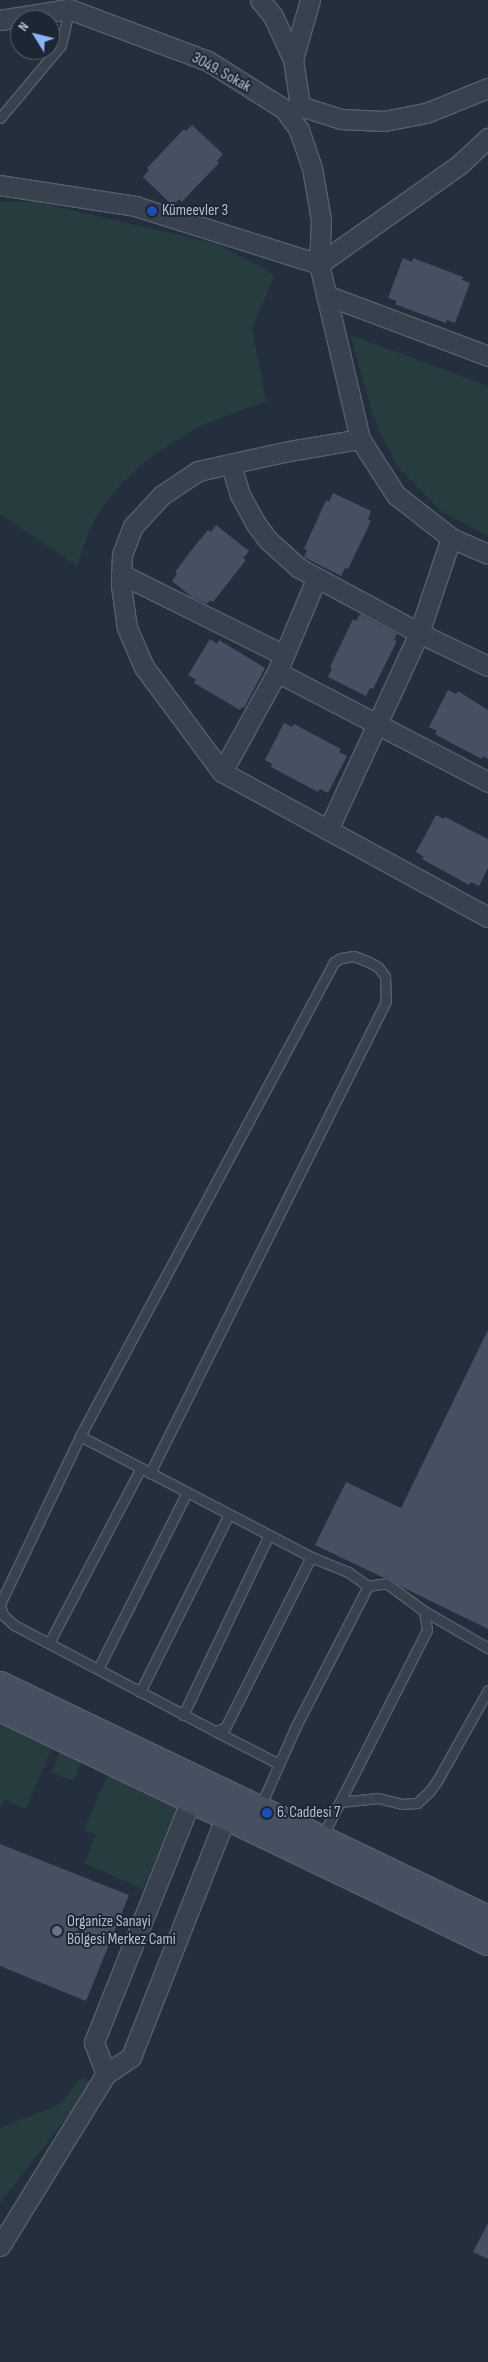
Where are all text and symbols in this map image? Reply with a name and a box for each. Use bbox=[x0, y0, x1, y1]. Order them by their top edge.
north arrow bbox=[10, 10, 60, 60]
text: N bbox=[14, 18, 32, 35]
street label: 3049. Sokak bbox=[188, 49, 254, 97]
place label: Kümeevler 3 bbox=[162, 201, 228, 221]
marker: Kümeevler 3 bbox=[146, 205, 158, 217]
place label: 6. Caddesi 7 bbox=[277, 1803, 340, 1823]
marker: 6. Caddesi 7 bbox=[261, 1807, 273, 1819]
place label: Organize Sanayi Bölgesi Merkez Cami bbox=[67, 1912, 176, 1950]
marker: Organize Sanayi Bölgesi Merkez Cami bbox=[51, 1925, 63, 1937]

